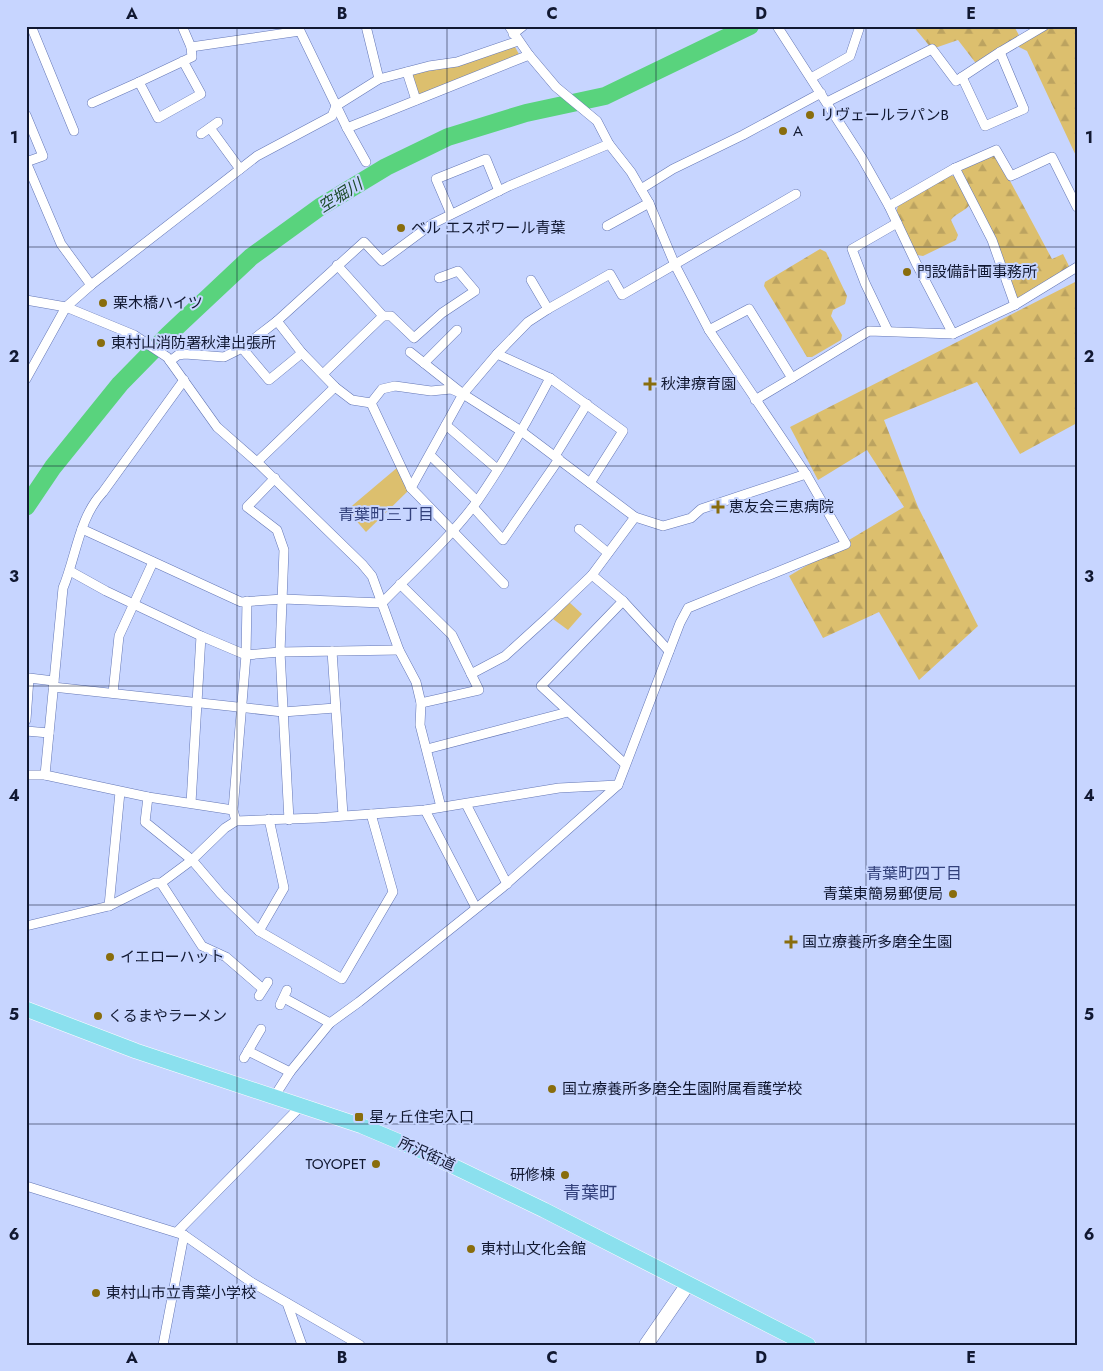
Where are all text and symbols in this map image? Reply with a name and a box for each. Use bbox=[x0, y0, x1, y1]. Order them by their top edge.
text: A bbox=[125, 2, 138, 25]
text: B bbox=[337, 2, 347, 25]
text: C bbox=[546, 2, 558, 25]
text: D bbox=[755, 2, 767, 25]
text: E bbox=[966, 2, 976, 25]
place label: リヴェールラパンB bbox=[820, 104, 949, 126]
marker: リヴェールラパンB bbox=[804, 109, 816, 121]
place label: A bbox=[793, 120, 803, 142]
marker: A bbox=[777, 125, 789, 137]
text: 1 bbox=[10, 126, 18, 149]
text: 1 bbox=[1085, 126, 1093, 149]
water label: 空堀川 bbox=[314, 172, 368, 218]
place label: ベル エスポワール青葉 bbox=[411, 217, 566, 239]
marker: ベル エスポワール青葉 bbox=[395, 222, 407, 234]
place label: 門設備計画事務所 bbox=[917, 261, 1037, 283]
marker: 門設備計画事務所 bbox=[901, 266, 913, 278]
place label: 栗木橋ハイツ bbox=[113, 292, 203, 314]
marker: 栗木橋ハイツ bbox=[97, 297, 109, 309]
place label: 東村山消防署秋津出張所 bbox=[111, 332, 276, 354]
marker: 東村山消防署秋津出張所 bbox=[95, 337, 107, 349]
text: 2 bbox=[9, 345, 19, 368]
text: 2 bbox=[1084, 345, 1094, 368]
place label: 秋津療育園 bbox=[661, 373, 736, 395]
marker: 秋津療育園 bbox=[643, 377, 657, 391]
place label: 恵友会三恵病院 bbox=[729, 496, 834, 518]
marker: 恵友会三恵病院 bbox=[711, 500, 725, 514]
district label: 青葉町三丁目 bbox=[338, 503, 434, 526]
text: 3 bbox=[9, 565, 19, 588]
text: 3 bbox=[1084, 565, 1094, 588]
text: 4 bbox=[8, 784, 20, 807]
text: 4 bbox=[1083, 784, 1095, 807]
district label: 青葉町四丁目 bbox=[866, 862, 962, 885]
place label: 青葉東簡易郵便局 bbox=[823, 883, 943, 905]
marker: 青葉東簡易郵便局 bbox=[947, 888, 959, 900]
place label: 国立療養所多磨全生園 bbox=[802, 931, 952, 953]
marker: 国立療養所多磨全生園 bbox=[784, 935, 798, 949]
place label: イエローハット bbox=[120, 946, 225, 968]
marker: イエローハット bbox=[104, 951, 116, 963]
text: 5 bbox=[9, 1003, 19, 1026]
text: 5 bbox=[1084, 1003, 1094, 1026]
place label: くるまやラーメン bbox=[108, 1005, 227, 1027]
marker: くるまやラーメン bbox=[92, 1010, 104, 1022]
place label: 国立療養所多磨全生園附属看護学校 bbox=[562, 1078, 802, 1100]
marker: 国立療養所多磨全生園附属看護学校 bbox=[546, 1083, 558, 1095]
place label: 星ヶ丘住宅入口 bbox=[369, 1106, 474, 1128]
marker: 星ヶ丘住宅入口 bbox=[353, 1111, 365, 1123]
street label: 所沢街道 bbox=[395, 1132, 459, 1176]
place label: TOYOPET bbox=[305, 1153, 366, 1175]
marker: TOYOPET bbox=[370, 1158, 382, 1170]
place label: 研修棟 bbox=[510, 1164, 555, 1186]
marker: 研修棟 bbox=[559, 1169, 571, 1181]
district label: 青葉町 bbox=[563, 1180, 617, 1206]
text: 6 bbox=[9, 1223, 19, 1246]
text: 6 bbox=[1084, 1223, 1094, 1246]
place label: 東村山文化会館 bbox=[481, 1238, 586, 1260]
marker: 東村山文化会館 bbox=[465, 1243, 477, 1255]
place label: 東村山市立青葉小学校 bbox=[106, 1282, 256, 1304]
marker: 東村山市立青葉小学校 bbox=[90, 1287, 102, 1299]
text: A bbox=[125, 1346, 138, 1369]
text: B bbox=[337, 1346, 347, 1369]
text: C bbox=[546, 1346, 558, 1369]
text: D bbox=[755, 1346, 767, 1369]
text: E bbox=[966, 1346, 976, 1369]

